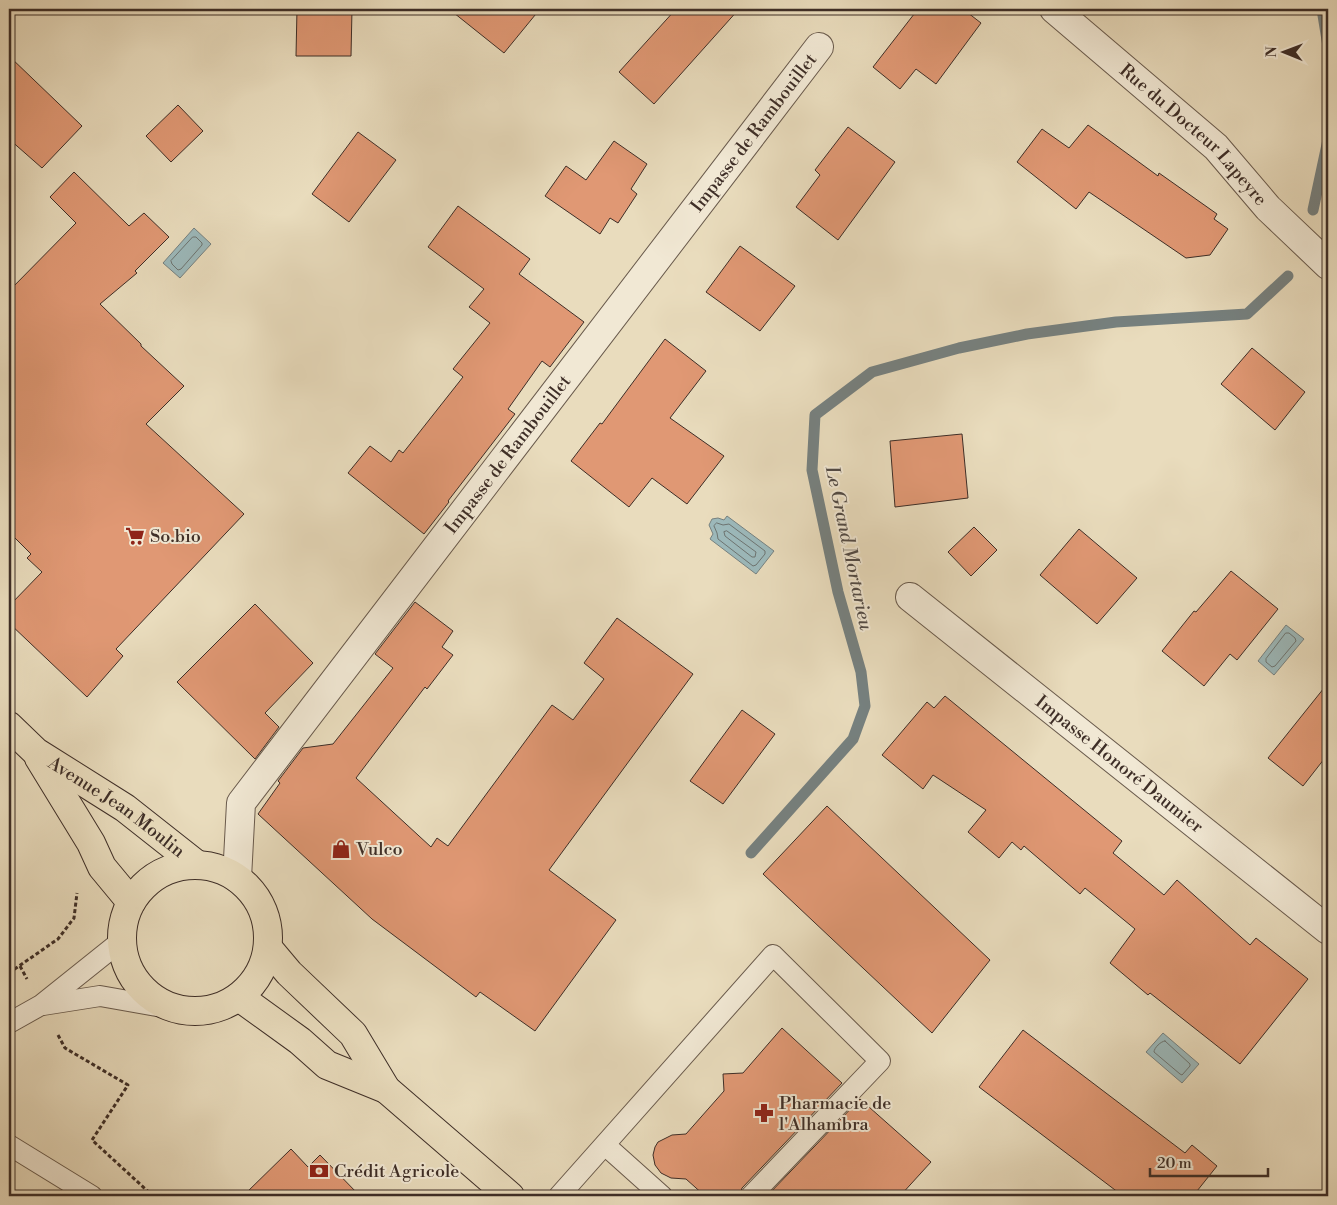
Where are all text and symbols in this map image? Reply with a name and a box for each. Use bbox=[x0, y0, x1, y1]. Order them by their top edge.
north arrow bbox=[1260, 28, 1310, 78]
text: N bbox=[1263, 46, 1281, 57]
street label: Impasse de Rambouillet bbox=[686, 48, 822, 217]
street label: Rue du Docteur Lapeyre bbox=[1115, 59, 1272, 210]
street label: Impasse de Rambouillet bbox=[440, 370, 576, 539]
water label: Le Grand Mortarieu bbox=[820, 463, 878, 633]
supermarket icon: So.bio bbox=[124, 525, 146, 547]
place label: So.bio bbox=[150, 525, 201, 548]
street label: Impasse Honoré Daumier bbox=[1031, 690, 1208, 838]
street label: Avenue Jean Moulin bbox=[43, 751, 190, 863]
shop icon: Vulco bbox=[330, 838, 352, 860]
place label: Vulco bbox=[355, 838, 403, 861]
place label: Pharmacie de l'Alhambra bbox=[779, 1092, 891, 1136]
pharmacy icon: Pharmacie de l'Alhambra bbox=[753, 1102, 775, 1124]
scale bar bbox=[1150, 1145, 1267, 1177]
text: 20 m bbox=[1157, 1154, 1192, 1173]
bank icon: Crédit Agricole bbox=[308, 1160, 330, 1182]
place label: Crédit Agricole bbox=[334, 1160, 459, 1183]

